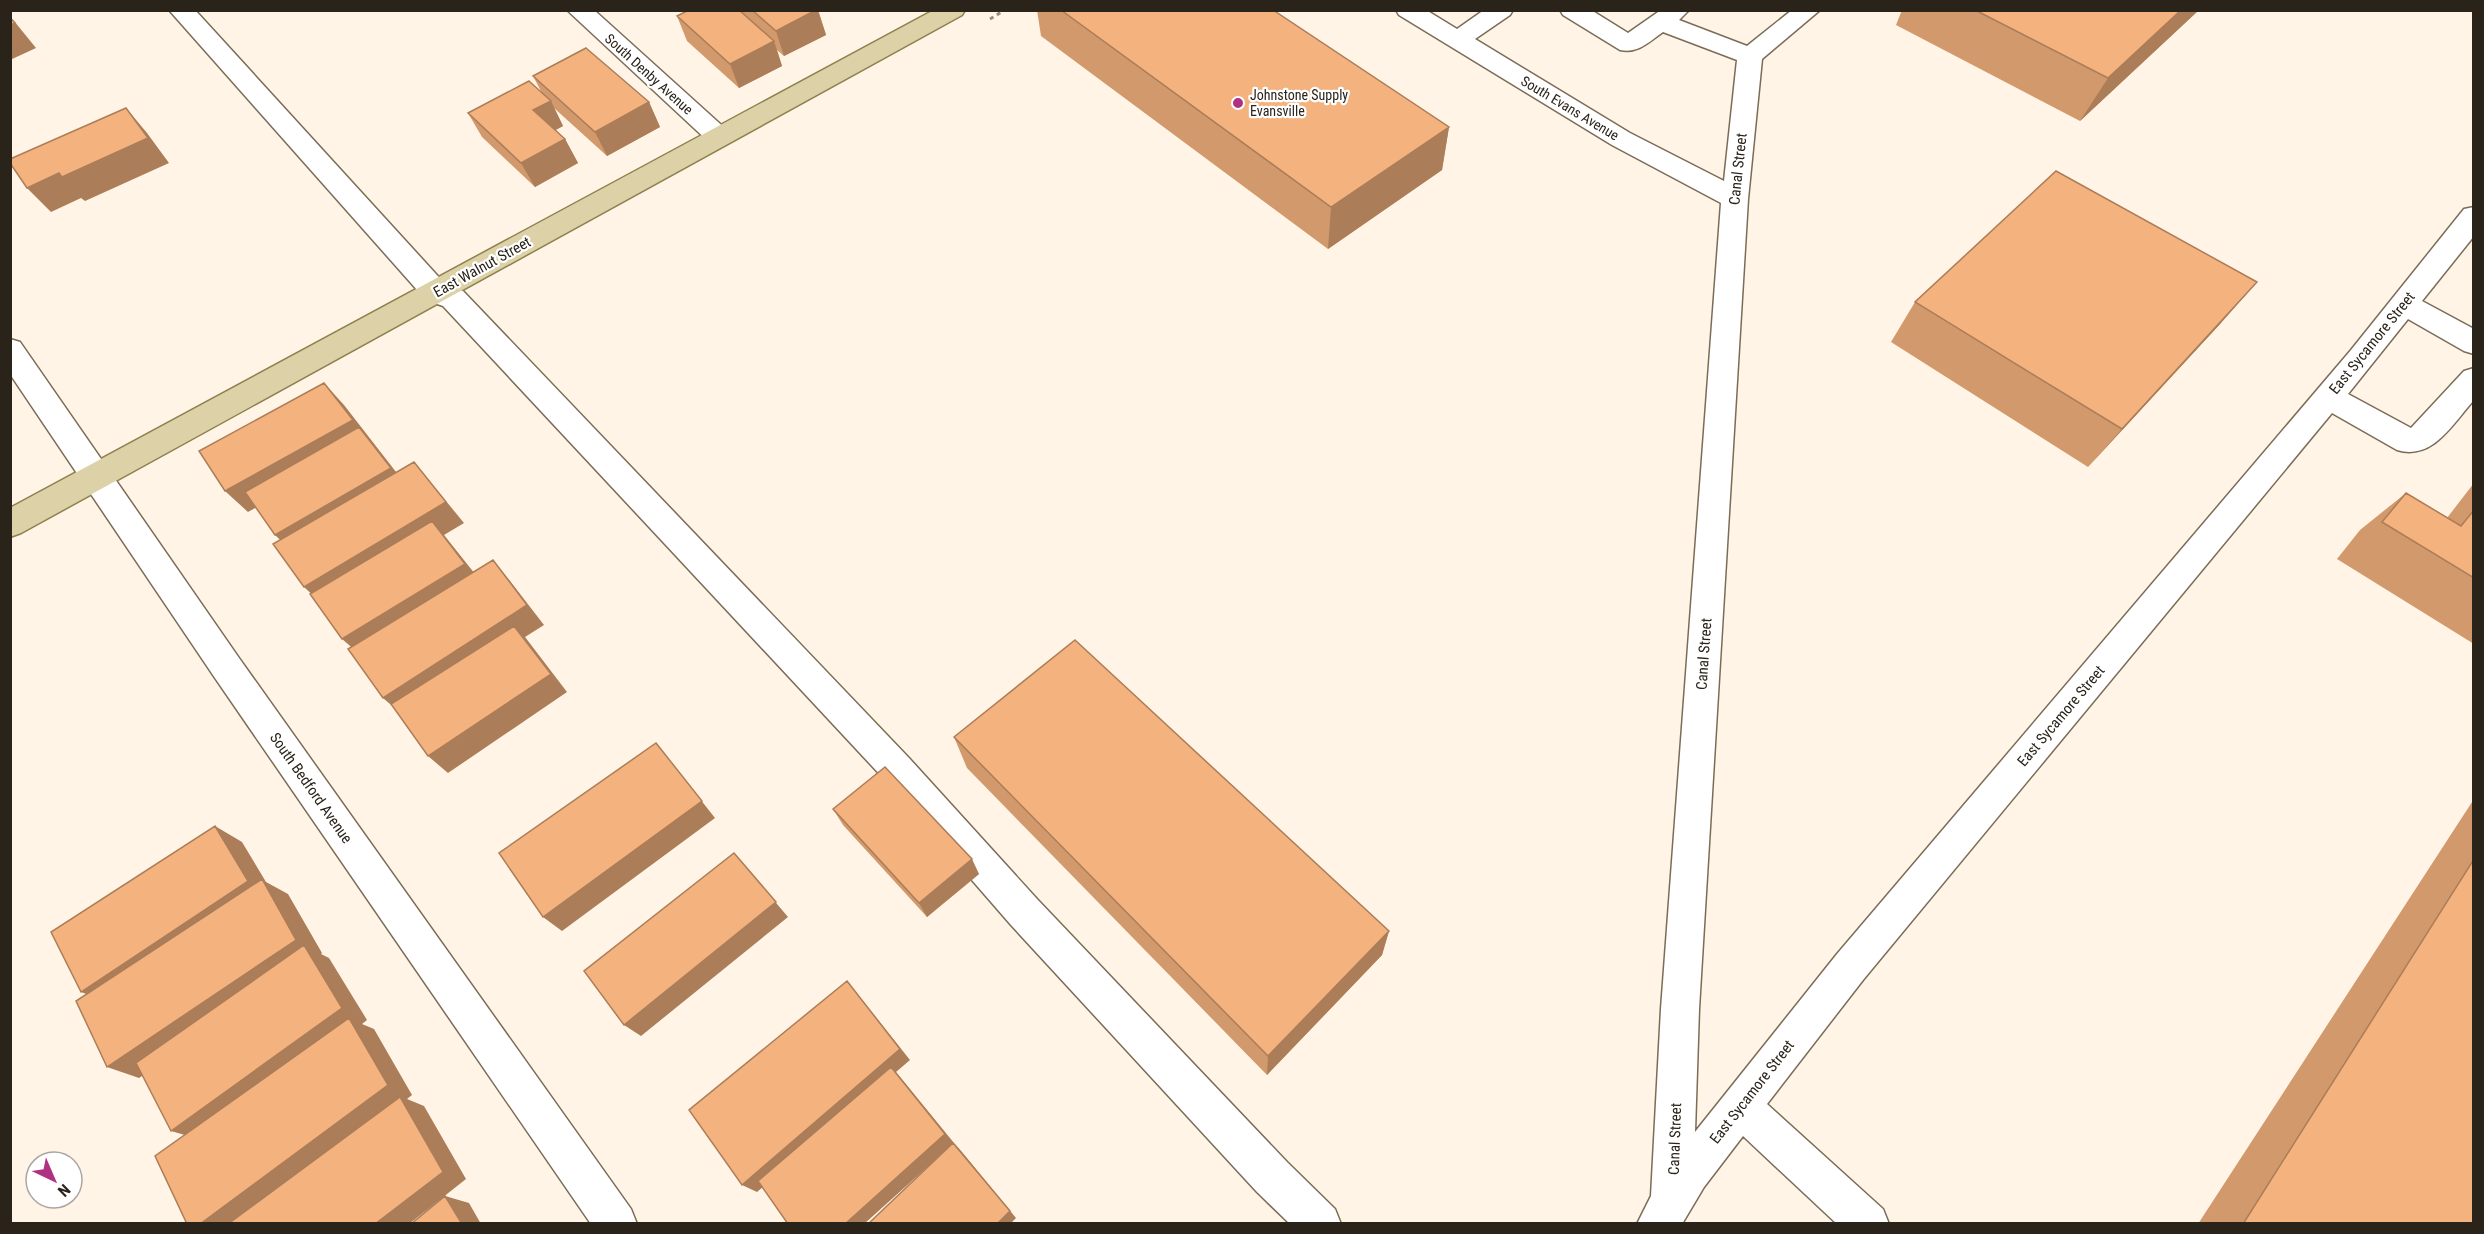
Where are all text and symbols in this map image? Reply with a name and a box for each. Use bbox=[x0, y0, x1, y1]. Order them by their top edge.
street label: South Denby Avenue bbox=[602, 30, 697, 118]
street label: South Evans Avenue bbox=[1518, 72, 1622, 144]
place label: Johnstone Supply Evansville bbox=[1250, 87, 1348, 119]
marker: Johnstone Supply Evansville bbox=[1231, 96, 1245, 110]
street label: Canal Street bbox=[1725, 132, 1751, 206]
street label: East Walnut Street bbox=[430, 233, 534, 301]
street label: East Sycamore Street bbox=[2325, 288, 2419, 398]
street label: Canal Street bbox=[1693, 617, 1715, 691]
street label: East Sycamore Street bbox=[2014, 662, 2108, 770]
street label: South Bedford Avenue bbox=[266, 729, 356, 847]
street label: East Sycamore Street bbox=[1706, 1037, 1798, 1147]
street label: Canal Street bbox=[1665, 1103, 1685, 1175]
north arrow bbox=[24, 1150, 84, 1210]
text: N bbox=[54, 1180, 74, 1201]

